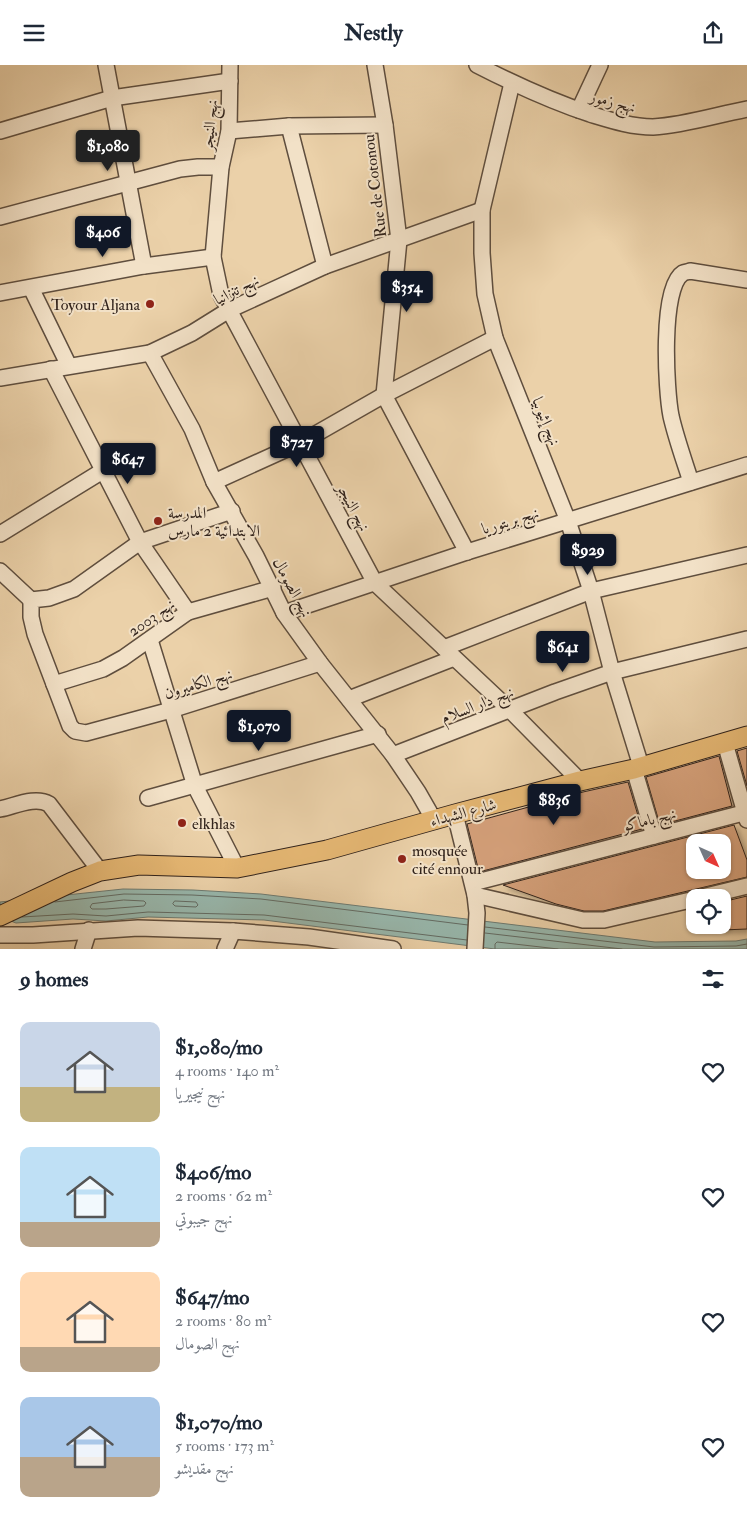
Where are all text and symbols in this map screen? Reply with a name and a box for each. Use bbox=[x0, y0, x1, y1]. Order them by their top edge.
icon: menu bbox=[20, 19, 48, 47]
text: Nestly bbox=[344, 19, 403, 47]
icon: share bbox=[699, 19, 727, 47]
street label: نهج زمور bbox=[585, 86, 638, 122]
street label: نهج النيجر bbox=[197, 98, 227, 154]
pin: $1,080 bbox=[67, 129, 149, 172]
street label: Rue de Cotonou bbox=[359, 133, 391, 239]
text: $1,080 bbox=[87, 136, 129, 156]
pin: $406 bbox=[73, 215, 133, 258]
text: $406 bbox=[86, 222, 120, 242]
street label: نهج تنزانيا bbox=[210, 270, 264, 313]
pin: $354 bbox=[377, 271, 437, 313]
text: $354 bbox=[392, 277, 422, 297]
place label: Toyour Aljana bbox=[51, 295, 140, 315]
marker: Toyour Aljana bbox=[144, 298, 156, 310]
street label: نهج إثيوبيا bbox=[524, 394, 565, 450]
pin: $727 bbox=[267, 425, 327, 468]
text: $727 bbox=[281, 432, 313, 452]
pin: $647 bbox=[98, 443, 158, 485]
text: $647 bbox=[112, 449, 144, 469]
street label: نهج النيجر bbox=[328, 478, 374, 537]
place label: المدرسة الابتدائية 2 مارس bbox=[168, 503, 260, 541]
street label: نهج بريتوريا bbox=[479, 503, 543, 543]
marker: المدرسة الابتدائية 2 مارس bbox=[152, 515, 164, 527]
pin: $929 bbox=[558, 533, 618, 576]
text: $929 bbox=[571, 540, 605, 560]
street label: نهج الصومال bbox=[265, 554, 316, 623]
street label: نهج 2003 bbox=[124, 594, 181, 644]
pin: $641 bbox=[533, 631, 593, 673]
text: $641 bbox=[547, 637, 579, 657]
street label: نهج الكاميرون bbox=[162, 664, 236, 708]
street label: نهج دار السلام bbox=[438, 682, 518, 732]
pin: $1,070 bbox=[218, 709, 300, 752]
text: $1,070 bbox=[238, 716, 280, 736]
pin: $836 bbox=[524, 783, 584, 826]
text: $836 bbox=[539, 790, 569, 810]
street label: شارع الشهداء bbox=[428, 795, 499, 834]
street label: نهج باماكو bbox=[618, 804, 679, 841]
place label: elkhlas bbox=[192, 814, 235, 834]
marker: elkhlas bbox=[176, 817, 188, 829]
north arrow bbox=[686, 834, 731, 879]
map controls bbox=[686, 834, 731, 934]
place label: mosquée cité ennour bbox=[412, 841, 483, 879]
marker: mosquée cité ennour bbox=[396, 853, 408, 865]
button: locate bbox=[686, 889, 731, 934]
icon: filters bbox=[699, 965, 727, 993]
text: 9 homes bbox=[20, 966, 89, 993]
text: $1,080/mo bbox=[175, 1034, 263, 1061]
icon: home bbox=[60, 1042, 120, 1102]
icon: heart bbox=[699, 1058, 727, 1086]
text: 4 rooms · 140 m² bbox=[175, 1061, 279, 1081]
text: نهج نيجيريا bbox=[175, 1084, 225, 1104]
text: $406/mo bbox=[175, 1159, 251, 1186]
icon: home bbox=[60, 1167, 120, 1227]
icon: heart bbox=[699, 1183, 727, 1211]
text: 2 rooms · 62 m² bbox=[175, 1186, 272, 1206]
text: نهج جيبوتي bbox=[175, 1209, 233, 1229]
text: $647/mo bbox=[175, 1284, 249, 1311]
icon: home bbox=[60, 1292, 120, 1352]
icon: heart bbox=[699, 1308, 727, 1336]
text: 2 rooms · 80 m² bbox=[175, 1311, 272, 1331]
text: نهج الصومال bbox=[175, 1334, 240, 1354]
text: $1,070/mo bbox=[175, 1409, 262, 1436]
icon: home bbox=[60, 1417, 120, 1477]
icon: heart bbox=[699, 1433, 727, 1461]
text: 5 rooms · 173 m² bbox=[175, 1436, 274, 1456]
text: نهج مقديشو bbox=[175, 1459, 234, 1479]

